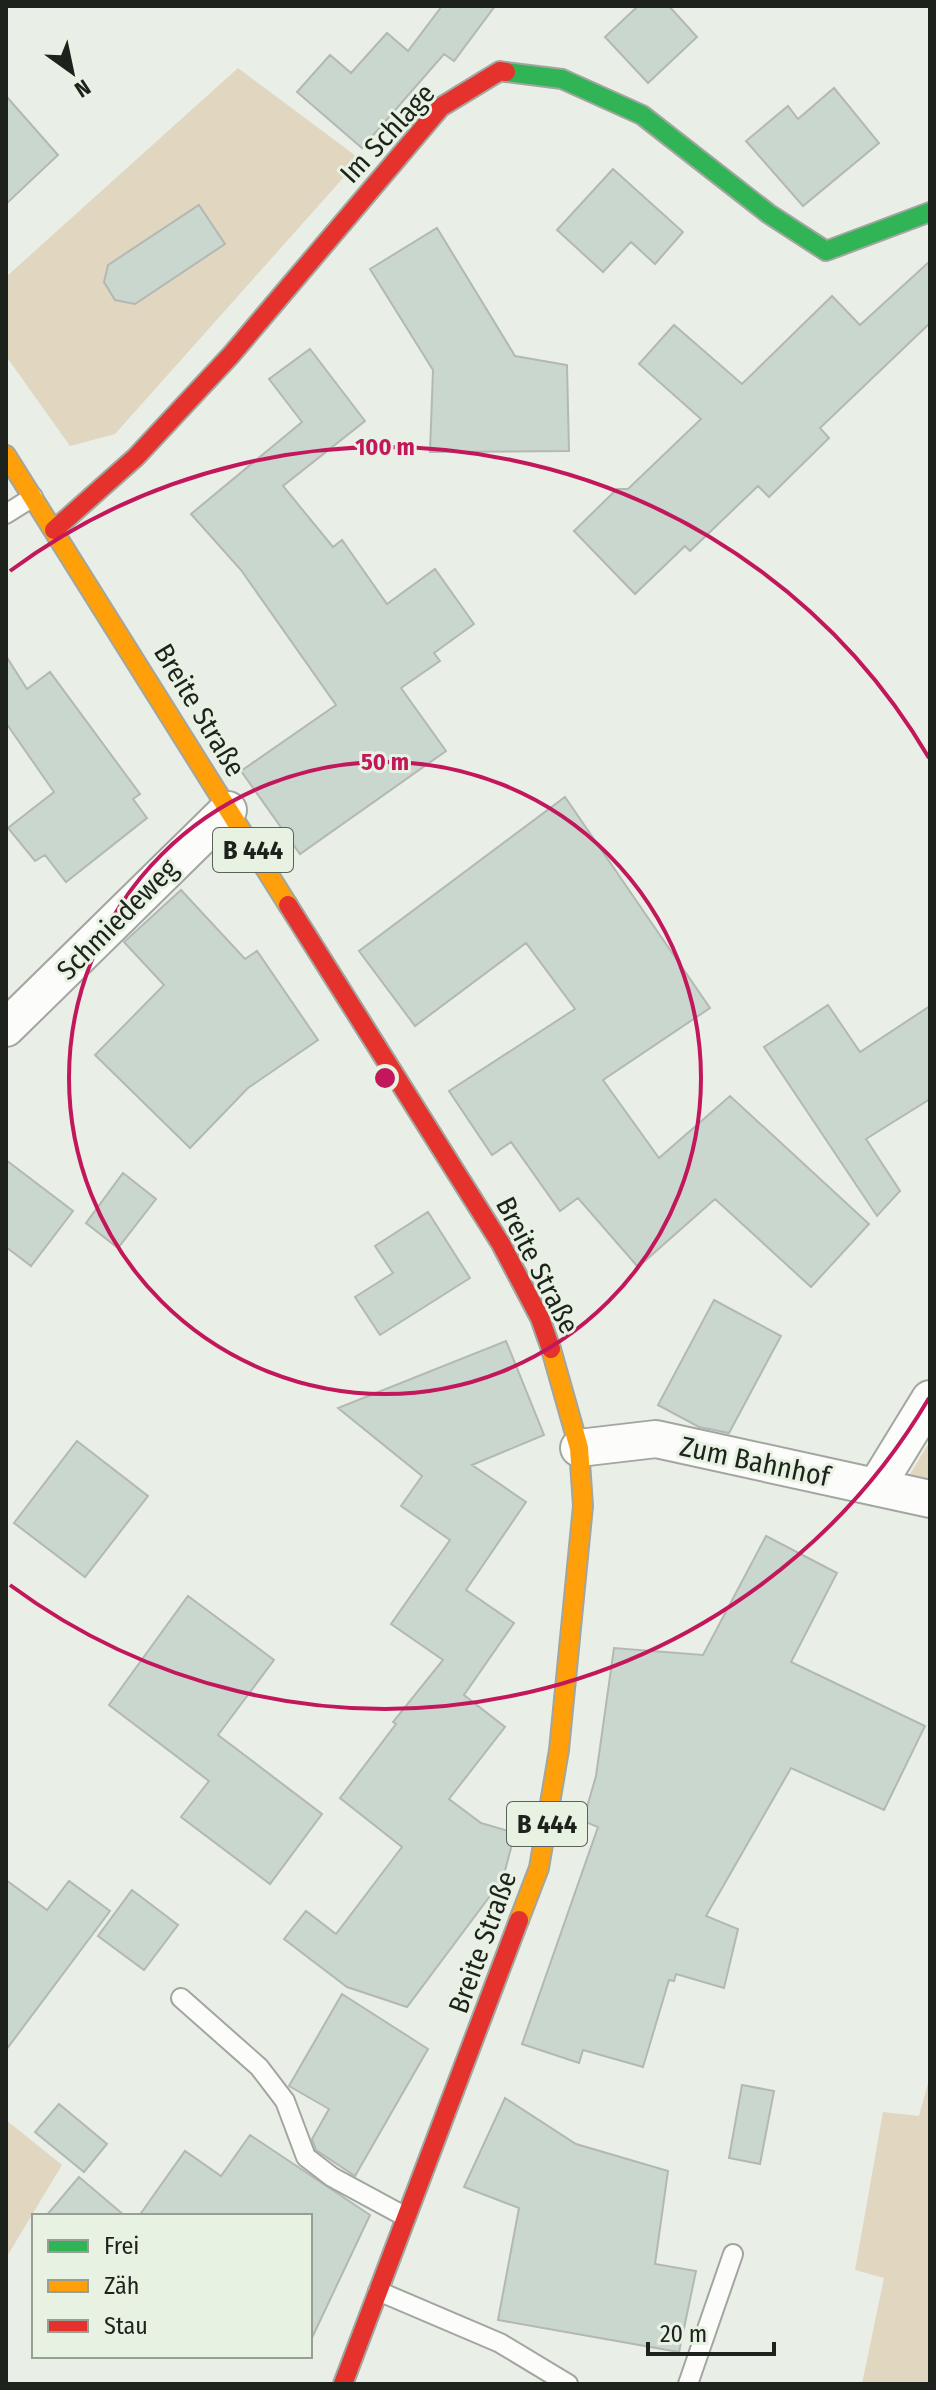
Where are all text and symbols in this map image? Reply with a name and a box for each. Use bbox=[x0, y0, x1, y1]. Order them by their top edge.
north arrow bbox=[32, 32, 112, 112]
text: N bbox=[70, 73, 96, 103]
street label: Im Schlage bbox=[333, 77, 441, 190]
text: 100 m bbox=[355, 433, 415, 461]
street label: Breite Straße bbox=[147, 638, 252, 783]
text: 50 m bbox=[361, 748, 409, 776]
road number: B 444 bbox=[213, 828, 293, 872]
street label: Schmiedeweg bbox=[50, 852, 185, 987]
centre of rings bbox=[371, 1064, 399, 1092]
street label: Breite Straße bbox=[489, 1191, 586, 1339]
street label: Zum Bahnhof bbox=[677, 1430, 835, 1494]
road number: B 444 bbox=[507, 1802, 587, 1846]
street label: Breite Straße bbox=[442, 1867, 523, 2018]
legend bbox=[32, 2214, 312, 2358]
text: Frei bbox=[104, 2232, 139, 2260]
text: Zäh bbox=[104, 2272, 139, 2300]
scale bar bbox=[648, 2306, 774, 2356]
text: Stau bbox=[104, 2312, 148, 2340]
text: 20 m bbox=[660, 2320, 707, 2348]

